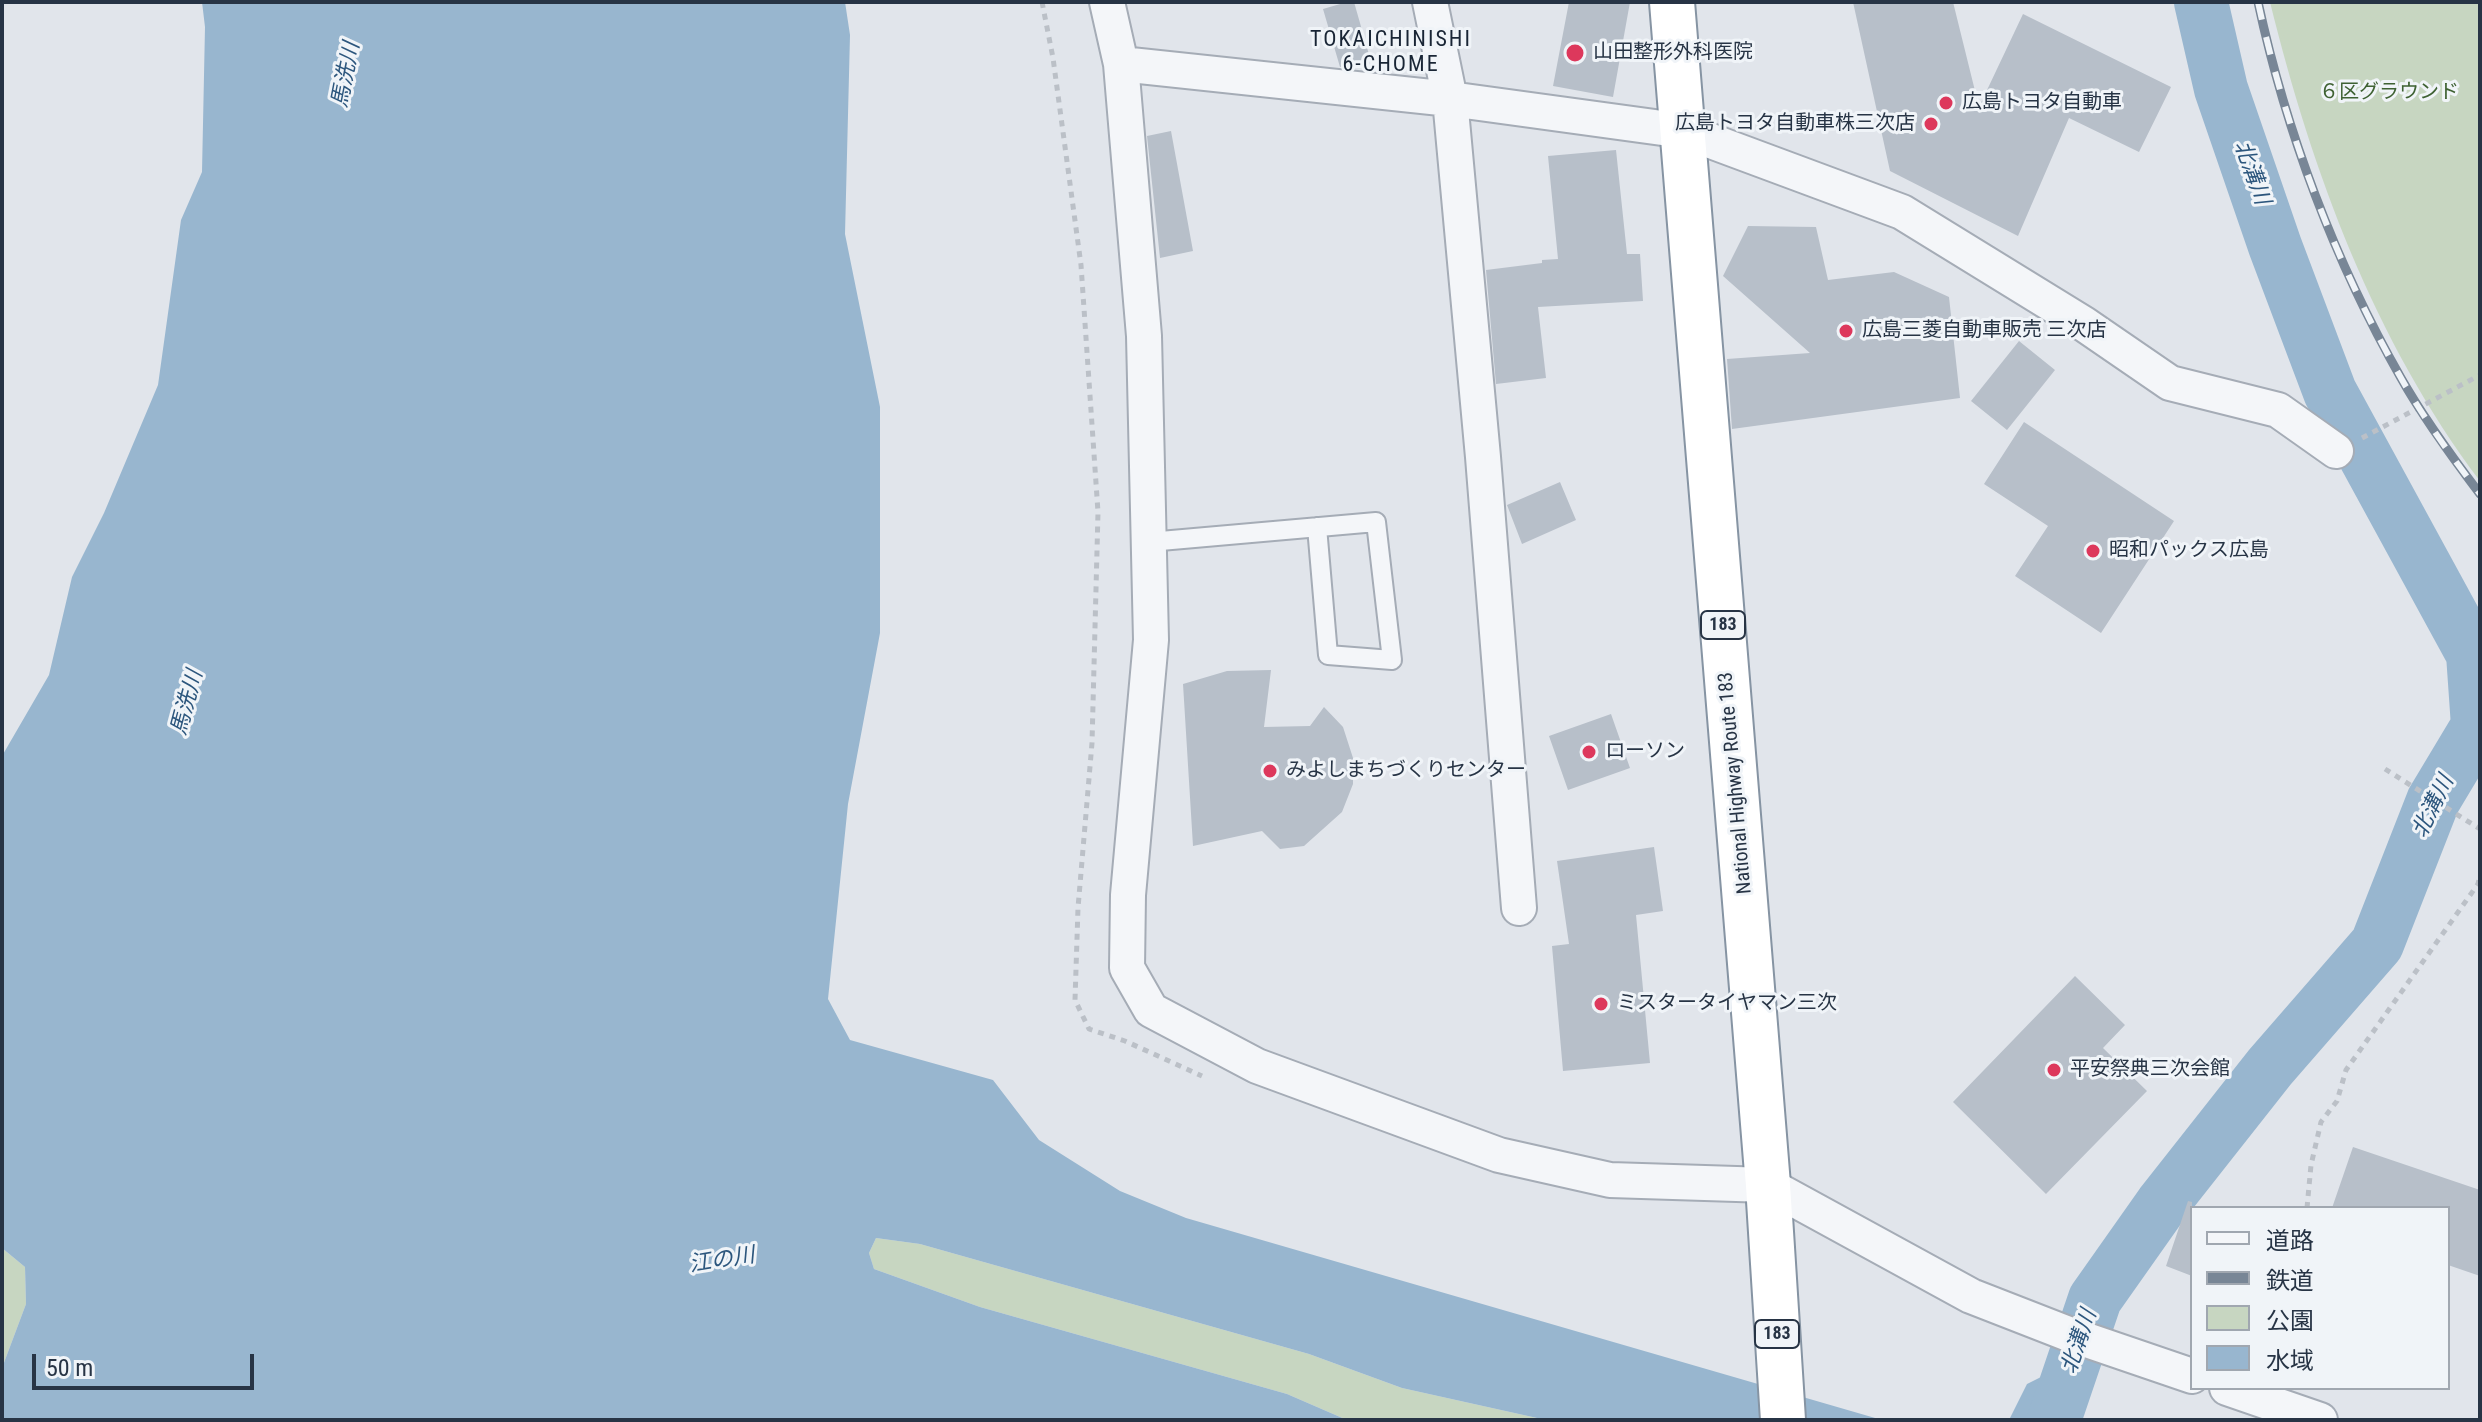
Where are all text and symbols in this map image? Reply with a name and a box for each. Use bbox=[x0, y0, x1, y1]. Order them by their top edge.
district label: TOKAICHINISHI 6-CHOME bbox=[1310, 27, 1472, 78]
water label: 馬洗川 bbox=[328, 40, 366, 110]
place label: 山田整形外科医院 bbox=[1593, 41, 1753, 65]
marker: 山田整形外科医院 bbox=[1564, 42, 1586, 64]
park label: ６区グラウンド bbox=[2319, 81, 2459, 105]
place label: 広島トヨタ自動車 bbox=[1962, 91, 2122, 115]
marker: 広島トヨタ自動車 bbox=[1937, 94, 1955, 112]
place label: 広島トヨタ自動車株三次店 bbox=[1675, 112, 1915, 136]
marker: 広島トヨタ自動車株三次店 bbox=[1922, 115, 1940, 133]
water label: 北溝川 bbox=[2227, 137, 2275, 209]
place label: 広島三菱自動車販売 三次店 bbox=[1862, 319, 2107, 343]
marker: 広島三菱自動車販売 三次店 bbox=[1837, 322, 1855, 340]
place label: 昭和パックス広島 bbox=[2109, 539, 2269, 563]
marker: 昭和パックス広島 bbox=[2084, 542, 2102, 560]
road number: 183 bbox=[1701, 611, 1745, 639]
water label: 馬洗川 bbox=[167, 668, 209, 738]
street label: National Highway Route 183 bbox=[1714, 671, 1758, 895]
place label: ローソン bbox=[1605, 740, 1685, 764]
marker: ローソン bbox=[1580, 743, 1598, 761]
place label: みよしまちづくりセンター bbox=[1286, 759, 1526, 783]
marker: みよしまちづくりセンター bbox=[1261, 762, 1279, 780]
water label: 北溝川 bbox=[2408, 772, 2460, 842]
place label: ミスタータイヤマン三次 bbox=[1617, 992, 1837, 1016]
marker: ミスタータイヤマン三次 bbox=[1592, 995, 1610, 1013]
place label: 平安祭典三次会館 bbox=[2070, 1058, 2230, 1082]
marker: 平安祭典三次会館 bbox=[2045, 1061, 2063, 1079]
legend bbox=[2190, 1206, 2450, 1390]
text: 道路 bbox=[2266, 1227, 2314, 1255]
water label: 江の川 bbox=[687, 1243, 757, 1279]
text: 鉄道 bbox=[2266, 1267, 2314, 1295]
water label: 北溝川 bbox=[2057, 1307, 2103, 1377]
text: 公園 bbox=[2266, 1307, 2314, 1335]
road number: 183 bbox=[1755, 1320, 1799, 1348]
scale bar bbox=[36, 1338, 258, 1388]
text: 水域 bbox=[2266, 1347, 2314, 1375]
text: 50 m bbox=[46, 1354, 93, 1382]

